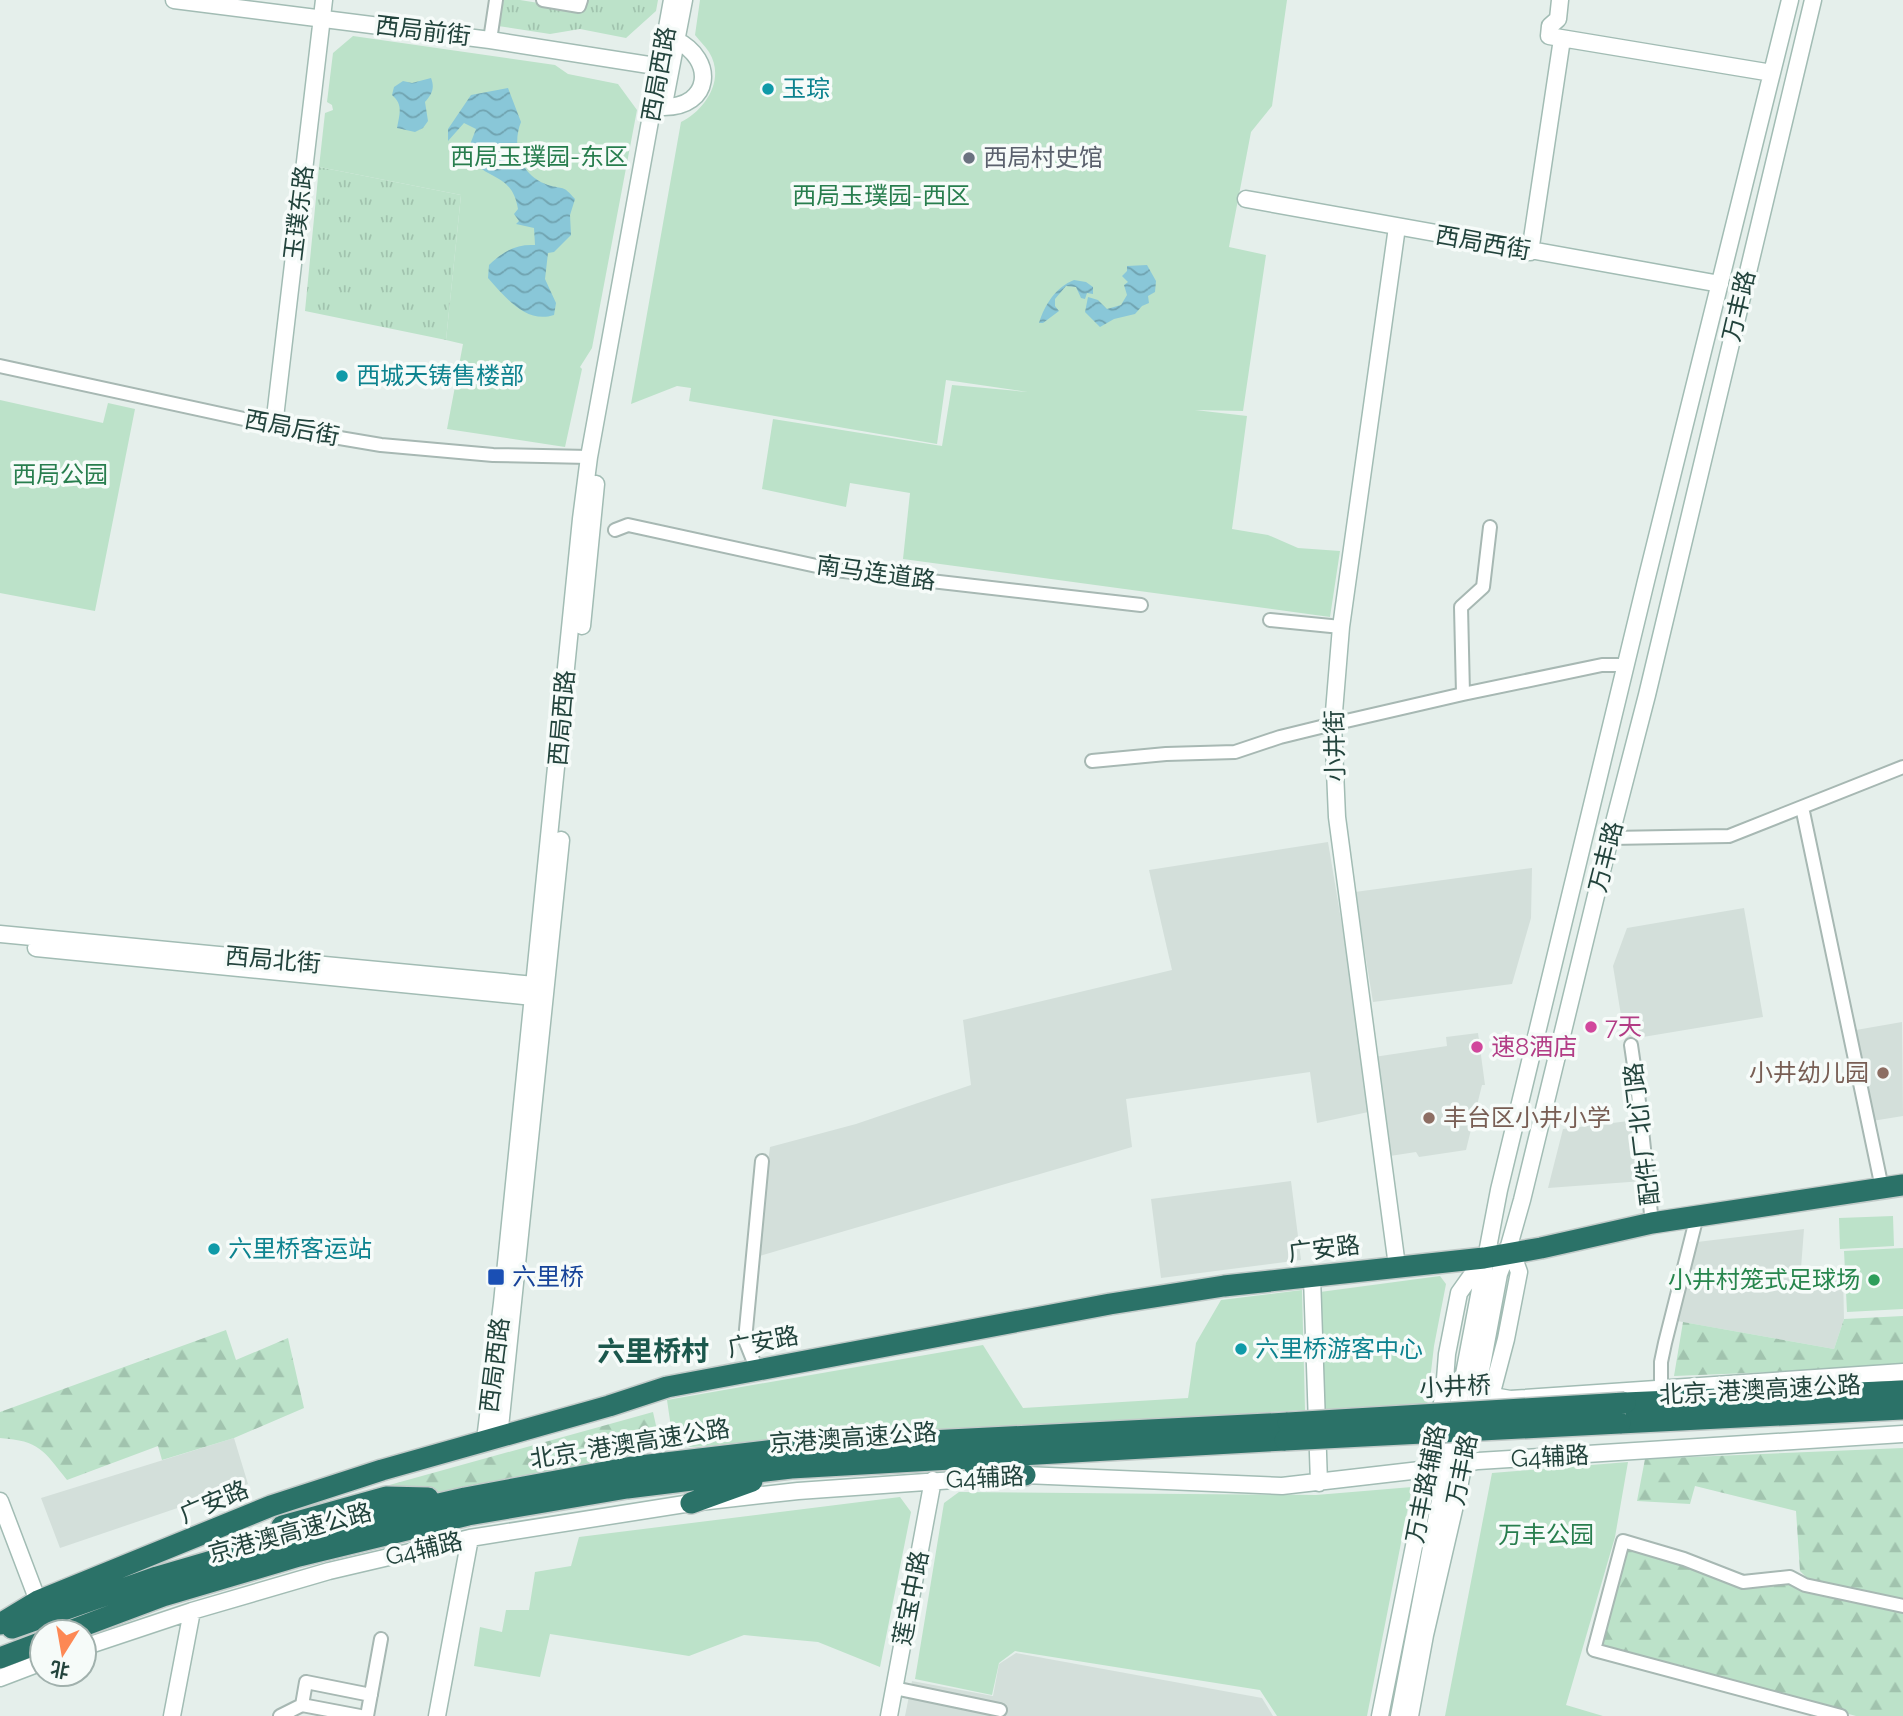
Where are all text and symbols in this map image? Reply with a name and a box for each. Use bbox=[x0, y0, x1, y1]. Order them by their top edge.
street label: 西局前街 bbox=[374, 10, 472, 51]
street label: 西局西路 bbox=[636, 24, 681, 124]
place label: 玉琮 bbox=[782, 74, 830, 103]
marker: 玉琮 bbox=[760, 81, 776, 97]
park label: 西局玉璞园-东区 bbox=[450, 142, 628, 171]
place label: 西局村史馆 bbox=[983, 143, 1103, 172]
marker: 西局村史馆 bbox=[961, 150, 977, 166]
street label: 玉璞东路 bbox=[278, 164, 319, 262]
park label: 西局玉璞园-西区 bbox=[792, 181, 970, 210]
street label: 西局西街 bbox=[1433, 220, 1533, 265]
street label: 万丰路 bbox=[1716, 268, 1761, 344]
place label: 西城天铸售楼部 bbox=[356, 361, 524, 390]
marker: 西城天铸售楼部 bbox=[334, 368, 350, 384]
street label: 西局后街 bbox=[242, 404, 342, 451]
park label: 西局公园 bbox=[12, 460, 108, 489]
street label: 南马连道路 bbox=[815, 550, 938, 595]
street label: 西局西路 bbox=[543, 669, 580, 767]
street label: 小井街 bbox=[1319, 710, 1350, 782]
street label: 万丰路 bbox=[1583, 818, 1628, 895]
street label: 西局北街 bbox=[224, 941, 322, 978]
place label: 7天 bbox=[1605, 1012, 1642, 1041]
marker: 7天 bbox=[1583, 1019, 1599, 1035]
place label: 速8酒店 bbox=[1491, 1032, 1577, 1061]
marker: 速8酒店 bbox=[1469, 1039, 1485, 1055]
place label: 小井幼儿园 bbox=[1749, 1058, 1869, 1087]
street label: 配件厂北门路 bbox=[1618, 1061, 1665, 1207]
marker: 小井幼儿园 bbox=[1875, 1065, 1891, 1081]
place label: 丰台区小井小学 bbox=[1443, 1103, 1611, 1132]
marker: 丰台区小井小学 bbox=[1421, 1110, 1437, 1126]
street label: 广安路 bbox=[1286, 1230, 1361, 1267]
place label: 六里桥客运站 bbox=[228, 1234, 372, 1263]
marker: 六里桥客运站 bbox=[206, 1241, 222, 1257]
place label: 六里桥 bbox=[512, 1262, 584, 1291]
place label: 小井村笼式足球场 bbox=[1668, 1265, 1860, 1294]
marker: 六里桥 bbox=[486, 1267, 506, 1287]
marker: 小井村笼式足球场 bbox=[1866, 1272, 1882, 1288]
street label: 西局西路 bbox=[474, 1316, 515, 1414]
street label: 广安路 bbox=[725, 1320, 801, 1363]
place label: 六里桥游客中心 bbox=[1255, 1334, 1423, 1363]
district label: 六里桥村 bbox=[597, 1335, 709, 1368]
marker: 六里桥游客中心 bbox=[1233, 1341, 1249, 1357]
street label: 小井桥 bbox=[1418, 1370, 1492, 1403]
street label: 北京-港澳高速公路 bbox=[1658, 1370, 1862, 1409]
street label: 北京-港澳高速公路 bbox=[528, 1413, 732, 1474]
street label: 京港澳高速公路 bbox=[768, 1417, 938, 1458]
street label: 万丰路辅路 bbox=[1400, 1422, 1451, 1546]
street label: 万丰路 bbox=[1440, 1432, 1483, 1508]
street label: G4辅路 bbox=[1510, 1440, 1590, 1473]
street label: G4辅路 bbox=[945, 1461, 1025, 1494]
street label: 广安路 bbox=[175, 1474, 253, 1529]
street label: 京港澳高速公路 bbox=[205, 1497, 375, 1568]
park label: 万丰公园 bbox=[1498, 1520, 1594, 1549]
street label: G4辅路 bbox=[382, 1526, 465, 1571]
street label: 莲宝中路 bbox=[887, 1548, 934, 1648]
north arrow bbox=[28, 1618, 98, 1688]
text: 北 bbox=[48, 1657, 71, 1682]

